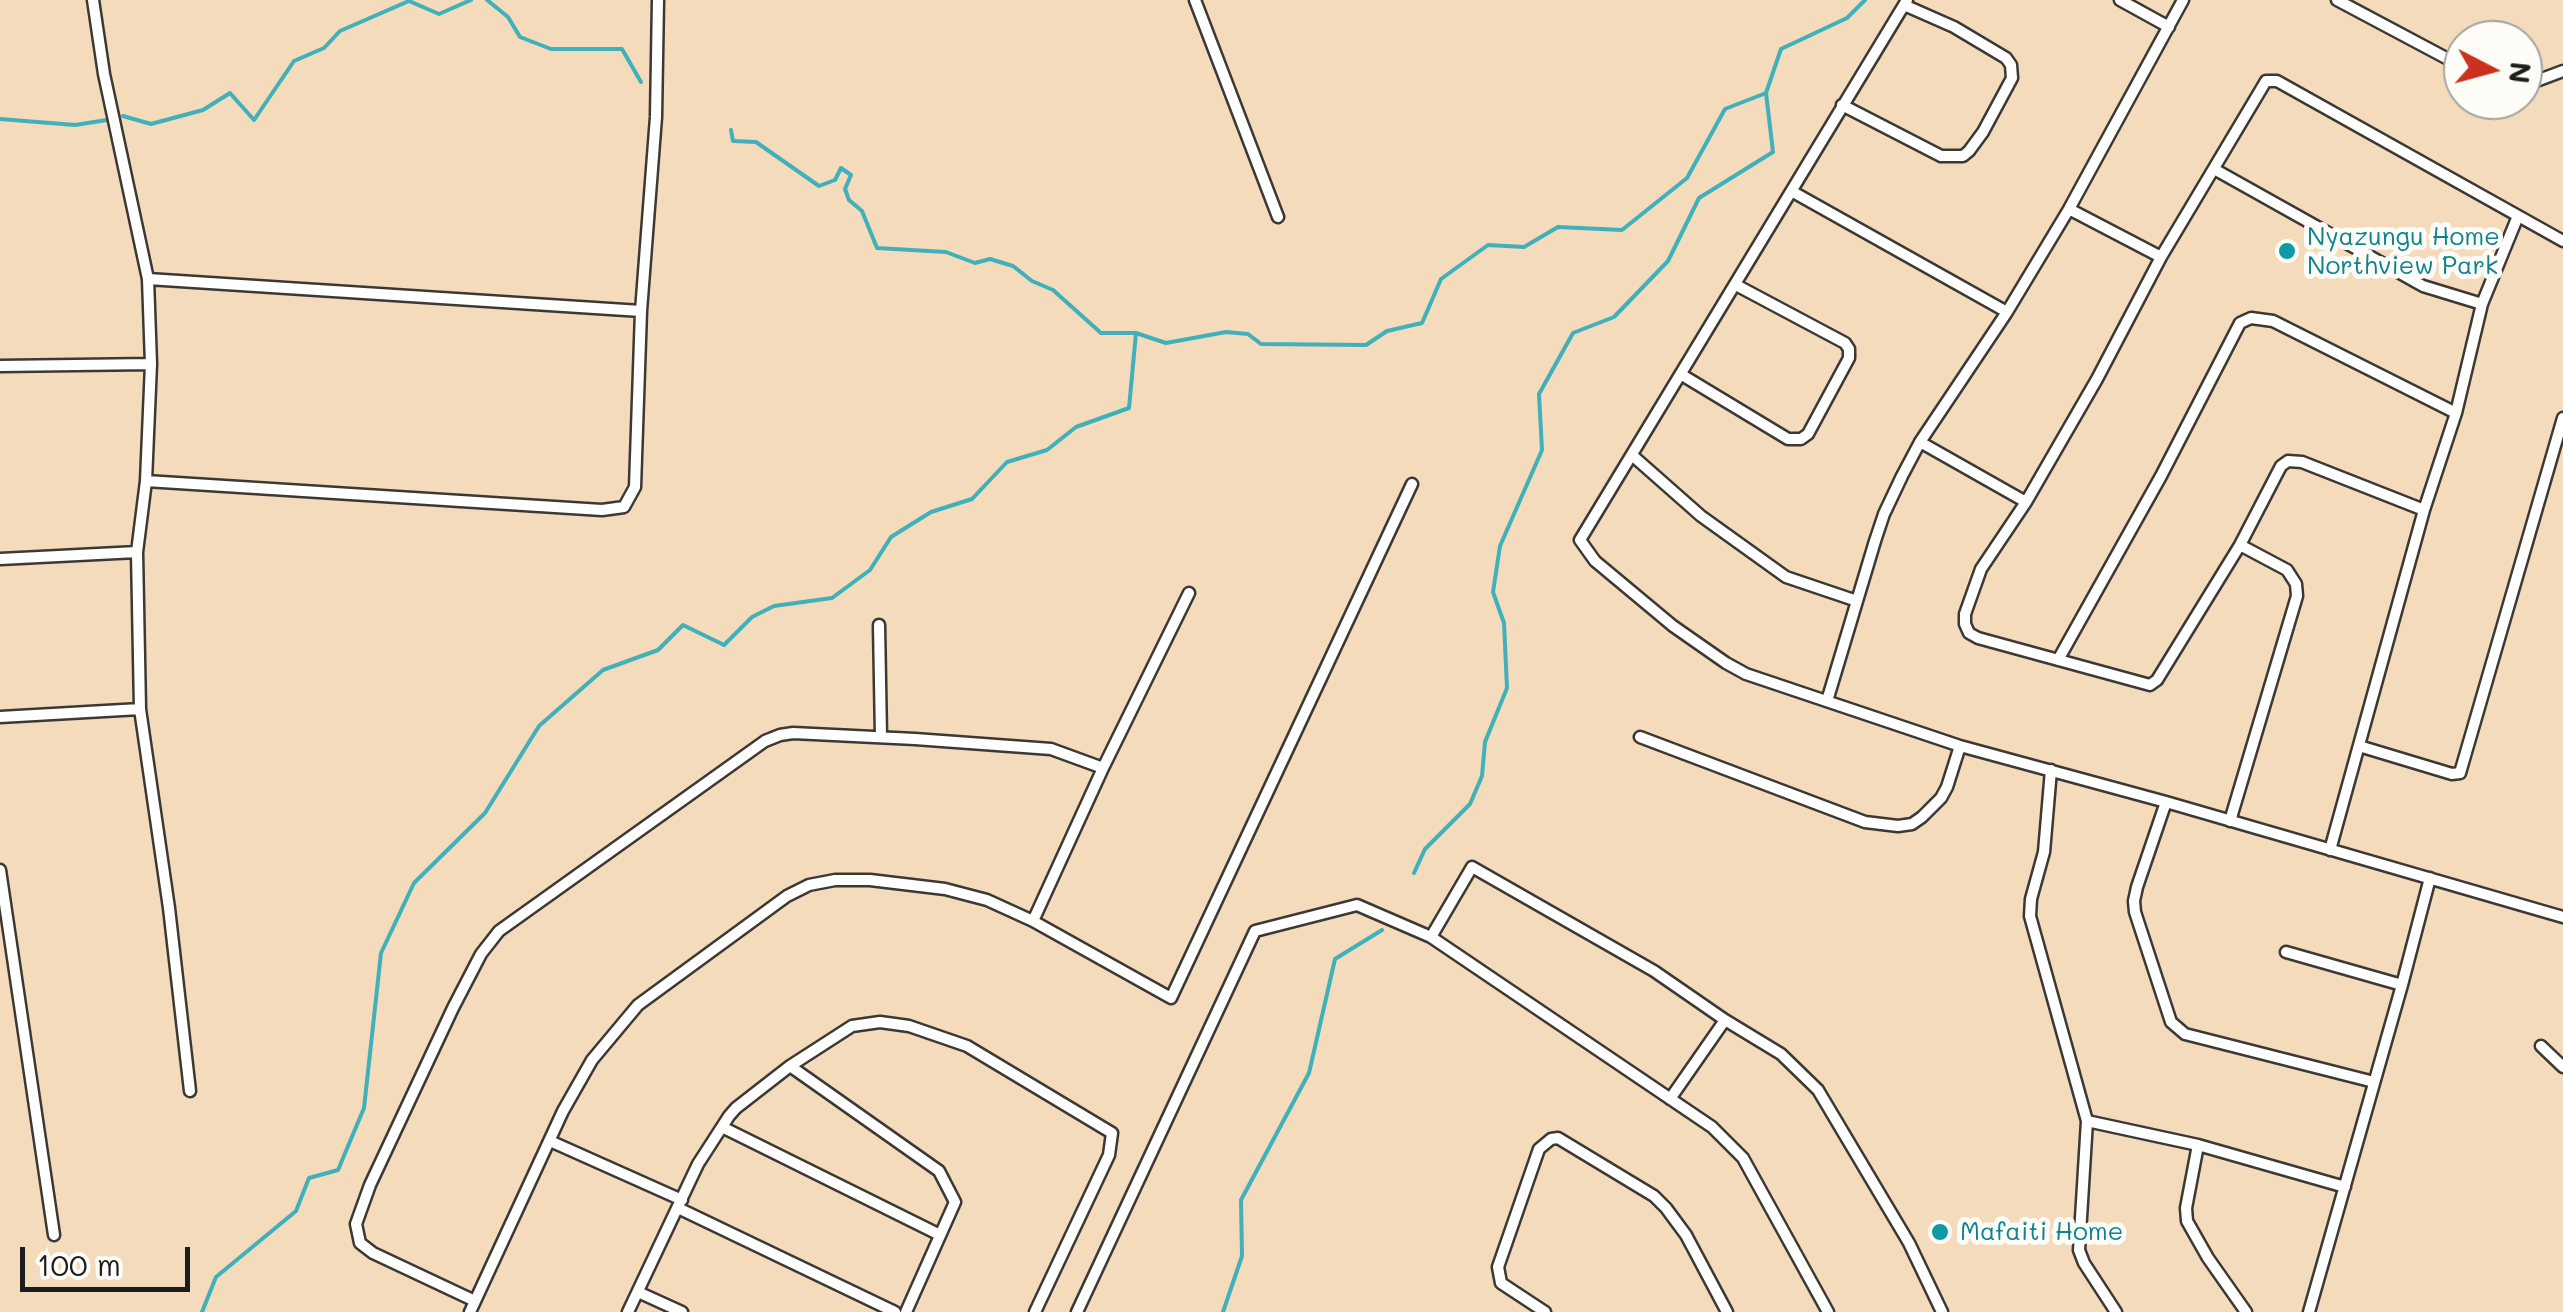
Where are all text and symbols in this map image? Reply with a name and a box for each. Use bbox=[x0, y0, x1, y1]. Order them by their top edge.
north arrow bbox=[2443, 20, 2543, 120]
text: N bbox=[2502, 60, 2540, 85]
place label: Nyazungu Home Northview Park bbox=[2307, 222, 2500, 281]
marker: Nyazungu Home Northview Park bbox=[2276, 240, 2298, 262]
place label: Mafaiti Home bbox=[1960, 1217, 2123, 1247]
marker: Mafaiti Home bbox=[1929, 1221, 1951, 1243]
scale bar bbox=[25, 1227, 195, 1289]
text: 100 m bbox=[37, 1244, 121, 1284]

